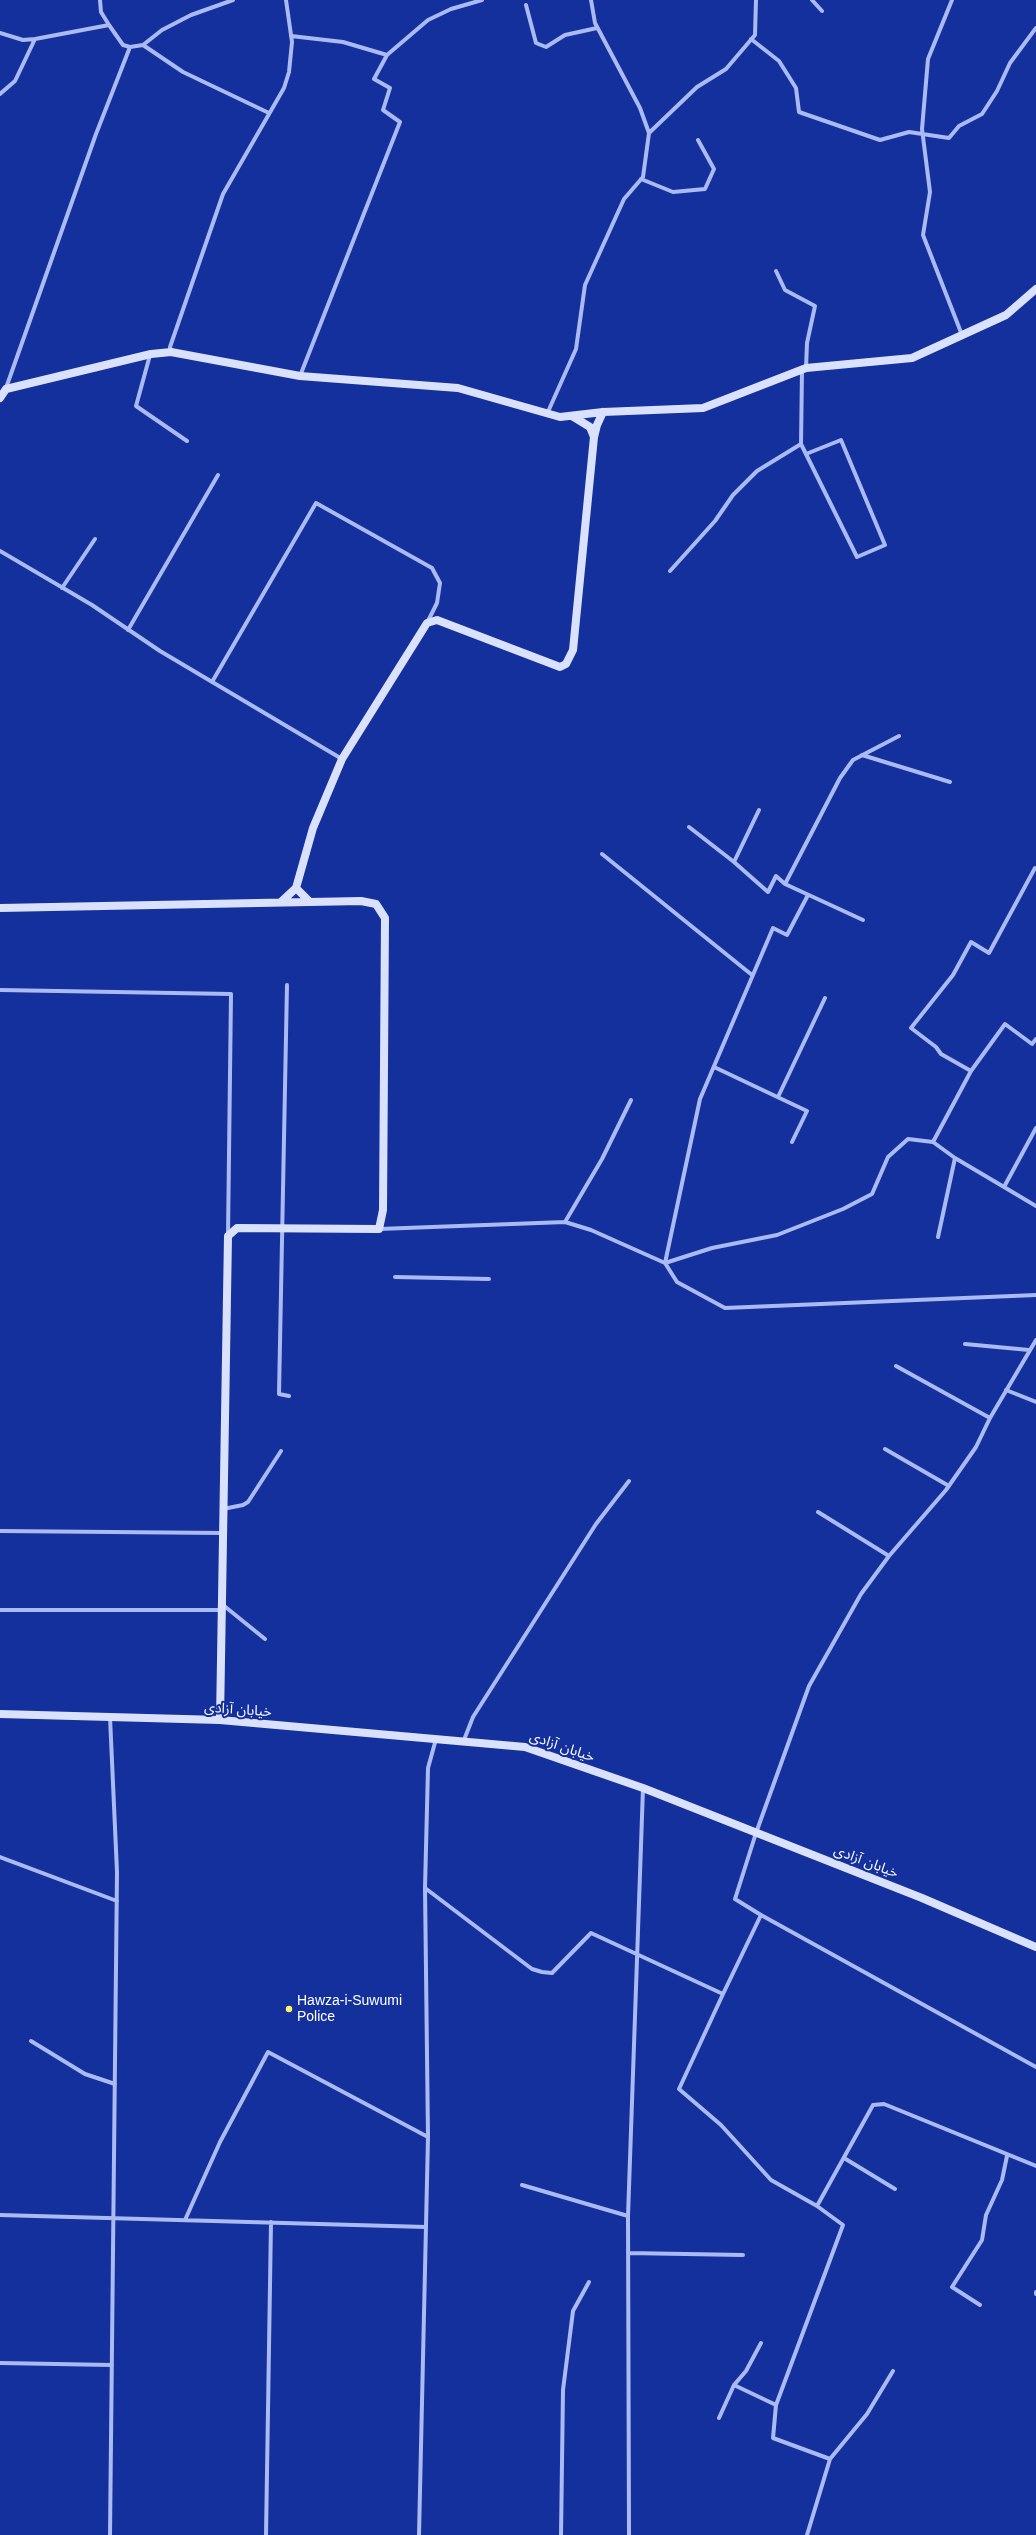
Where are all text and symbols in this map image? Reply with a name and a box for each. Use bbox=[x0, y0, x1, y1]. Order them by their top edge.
street label: خیابان آزادی bbox=[204, 1699, 272, 1721]
street label: خیابان آزادی bbox=[527, 1728, 597, 1766]
street label: خیابان آزادی bbox=[831, 1842, 901, 1882]
place label: Hawza-i-Suwumi Police bbox=[297, 1993, 402, 2026]
marker: Hawza-i-Suwumi Police bbox=[284, 2004, 294, 2014]

